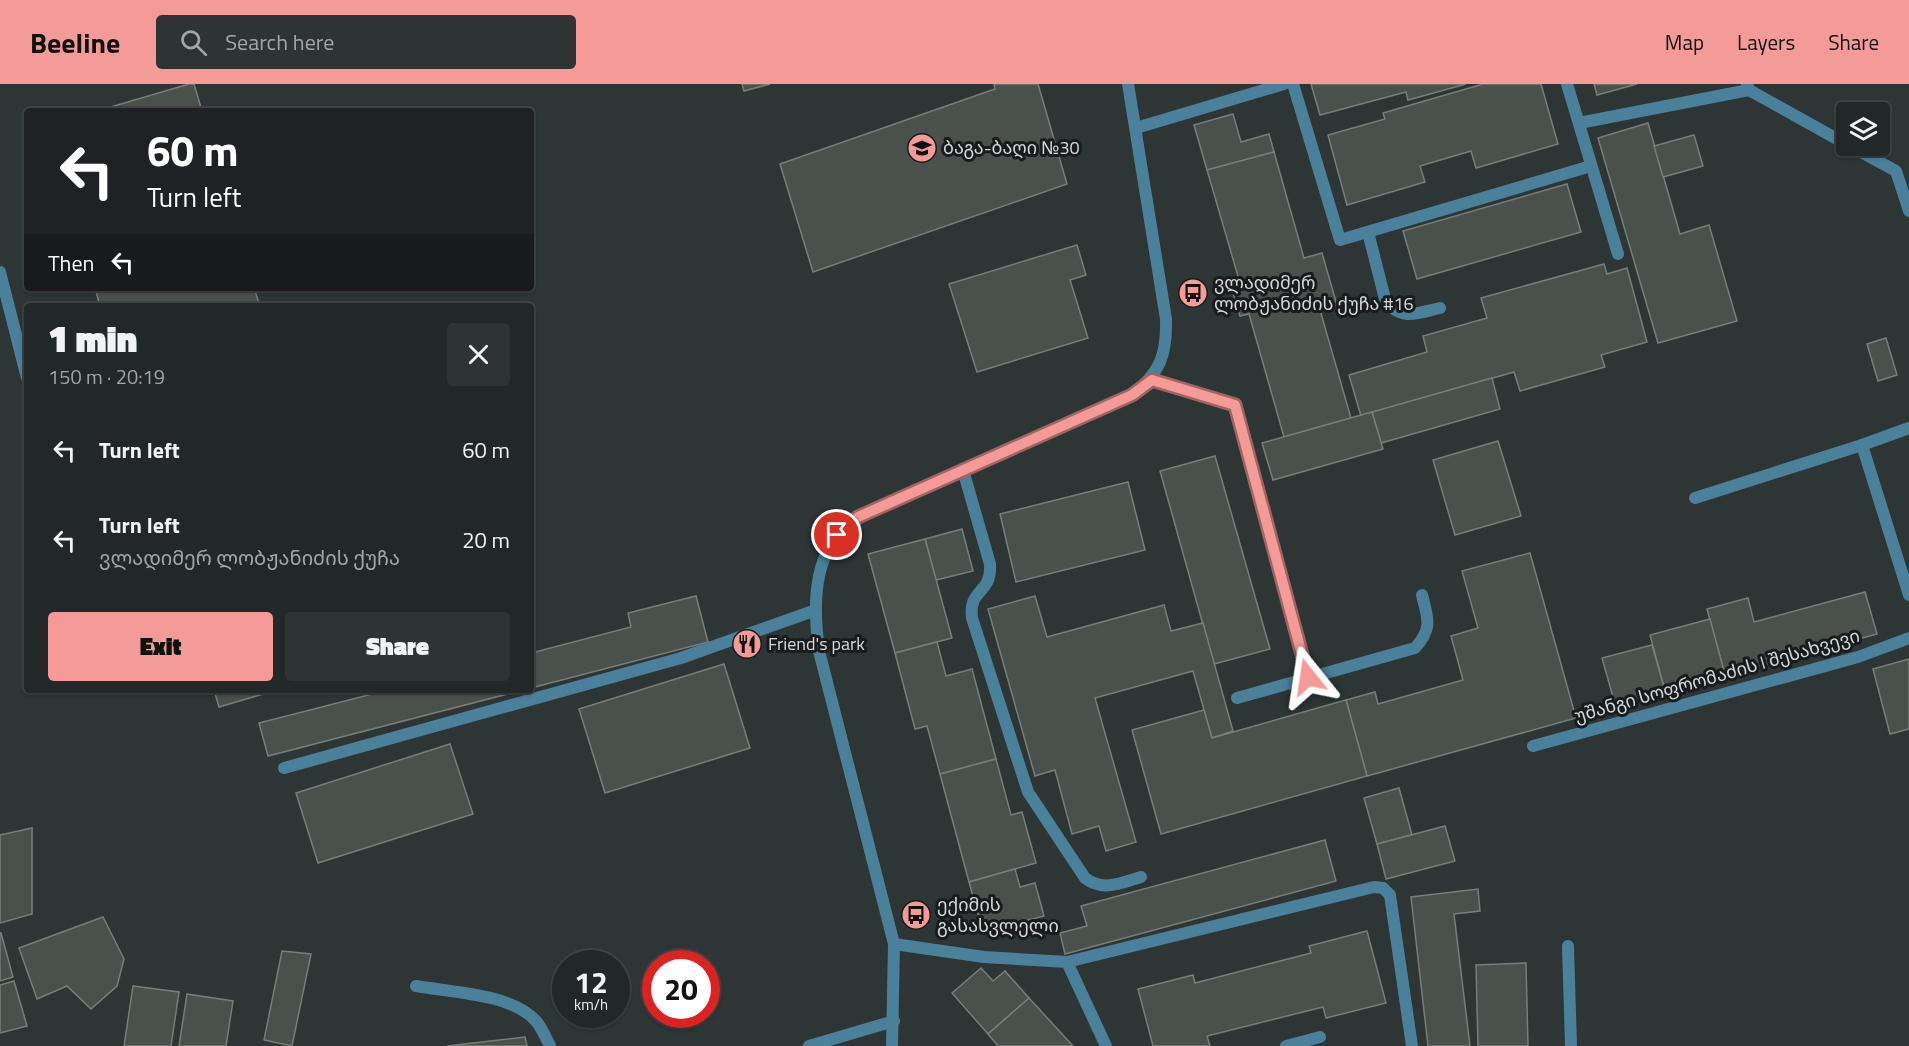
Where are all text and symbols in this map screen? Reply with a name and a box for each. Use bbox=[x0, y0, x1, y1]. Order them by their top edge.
search box bbox=[156, 15, 576, 69]
text: Beeline bbox=[30, 21, 120, 64]
text: Search here bbox=[225, 25, 334, 59]
icon: search bbox=[177, 26, 210, 59]
text: Map bbox=[1665, 26, 1704, 58]
text: Layers bbox=[1737, 26, 1795, 58]
text: Share bbox=[1828, 26, 1879, 58]
map controls bbox=[1836, 102, 1890, 156]
button: layers bbox=[1836, 102, 1890, 156]
text: 60 m bbox=[147, 118, 239, 182]
icon: left bbox=[48, 132, 126, 210]
school or university icon: ბაგა-ბაღი №30 bbox=[906, 132, 938, 164]
place label: ბაგა-ბაღი №30 bbox=[943, 134, 1080, 161]
text: Turn left bbox=[147, 176, 241, 217]
text: Then bbox=[48, 246, 94, 280]
icon: left bbox=[106, 246, 139, 279]
place label: ვლადიმერ ლობჟანიძის ქუჩა #16 bbox=[1214, 269, 1414, 317]
bus stop icon: ვლადიმერ ლობჟანიძის ქუჩა #16 bbox=[1177, 277, 1209, 309]
text: 1 min bbox=[48, 311, 137, 366]
button: close bbox=[447, 323, 510, 386]
text: 150 m · 20:19 bbox=[48, 361, 165, 392]
text: Turn left bbox=[99, 433, 180, 467]
text: 60 m bbox=[462, 433, 510, 467]
icon: left bbox=[48, 434, 81, 467]
text: Turn left bbox=[99, 508, 180, 542]
pin bbox=[811, 509, 862, 560]
icon: arrive bbox=[820, 518, 853, 551]
text: 20 m bbox=[462, 523, 510, 557]
icon: left bbox=[48, 524, 81, 557]
text: ვლადიმერ ლობჟანიძის ქუჩა bbox=[99, 542, 400, 573]
button: Exit bbox=[48, 612, 273, 681]
button: Share bbox=[285, 612, 510, 681]
street label: უშანგი სოფრომაძის I შესახვევი bbox=[1571, 622, 1863, 729]
restaurant icon: Friend's park bbox=[731, 628, 763, 660]
place label: Friend's park bbox=[768, 630, 865, 657]
position arrow bbox=[1276, 645, 1340, 709]
place label: ექიმის გასასვლელი bbox=[937, 891, 1059, 939]
bus stop icon: ექიმის გასასვლელი bbox=[900, 899, 932, 931]
speed limit sign: 20 bbox=[642, 950, 720, 1028]
text: 12 bbox=[574, 959, 608, 1005]
text: km/h bbox=[574, 993, 608, 1016]

